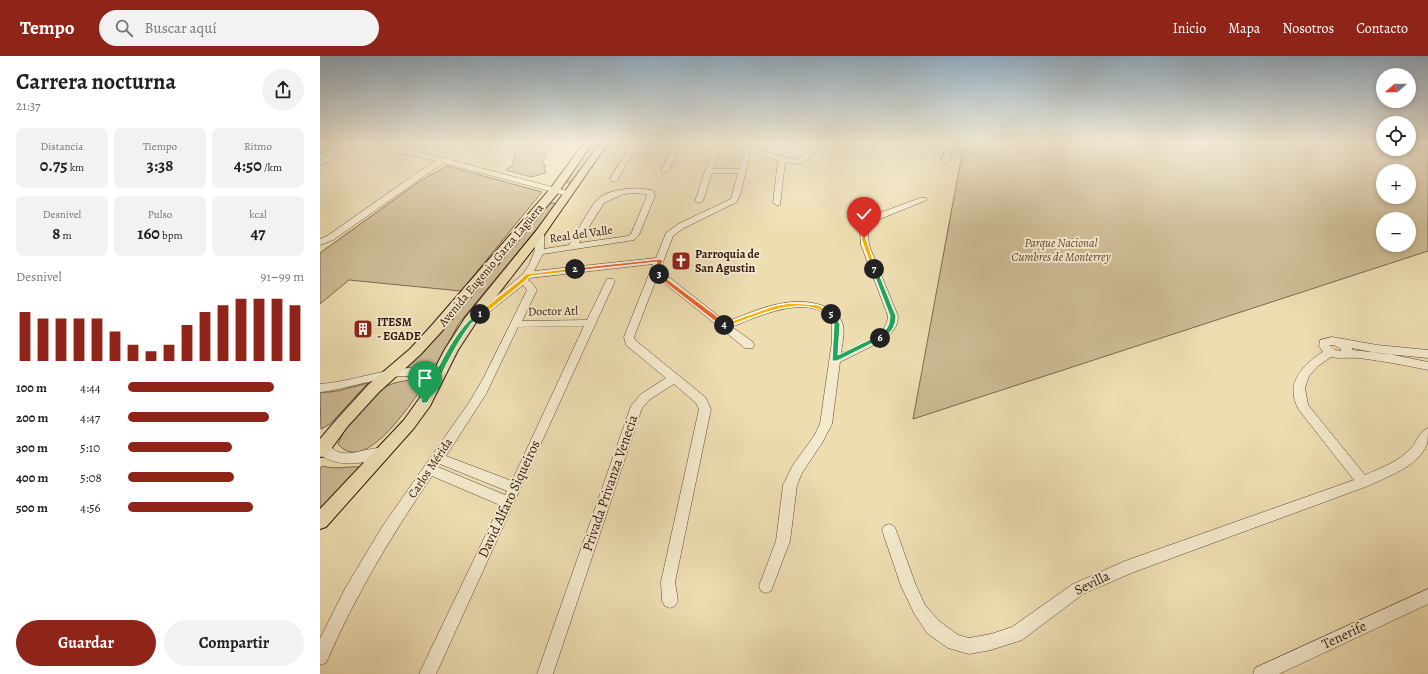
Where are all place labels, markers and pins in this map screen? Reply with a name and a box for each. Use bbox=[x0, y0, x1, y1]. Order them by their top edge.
pin bbox=[847, 197, 881, 238]
place label: Parroquia de San Agustin bbox=[695, 246, 760, 276]
church icon: Parroquia de San Agustin bbox=[670, 250, 692, 272]
pin: 2 bbox=[565, 259, 585, 279]
pin: 7 bbox=[864, 259, 884, 279]
pin: 3 bbox=[649, 264, 669, 284]
pin: 1 bbox=[470, 304, 490, 324]
pin: 5 bbox=[821, 304, 841, 324]
place label: ITESM - EGADE bbox=[377, 314, 421, 344]
pin: 4 bbox=[714, 315, 734, 335]
building icon: ITESM - EGADE bbox=[352, 318, 374, 340]
pin: 6 bbox=[870, 328, 890, 348]
pin bbox=[408, 361, 442, 402]

